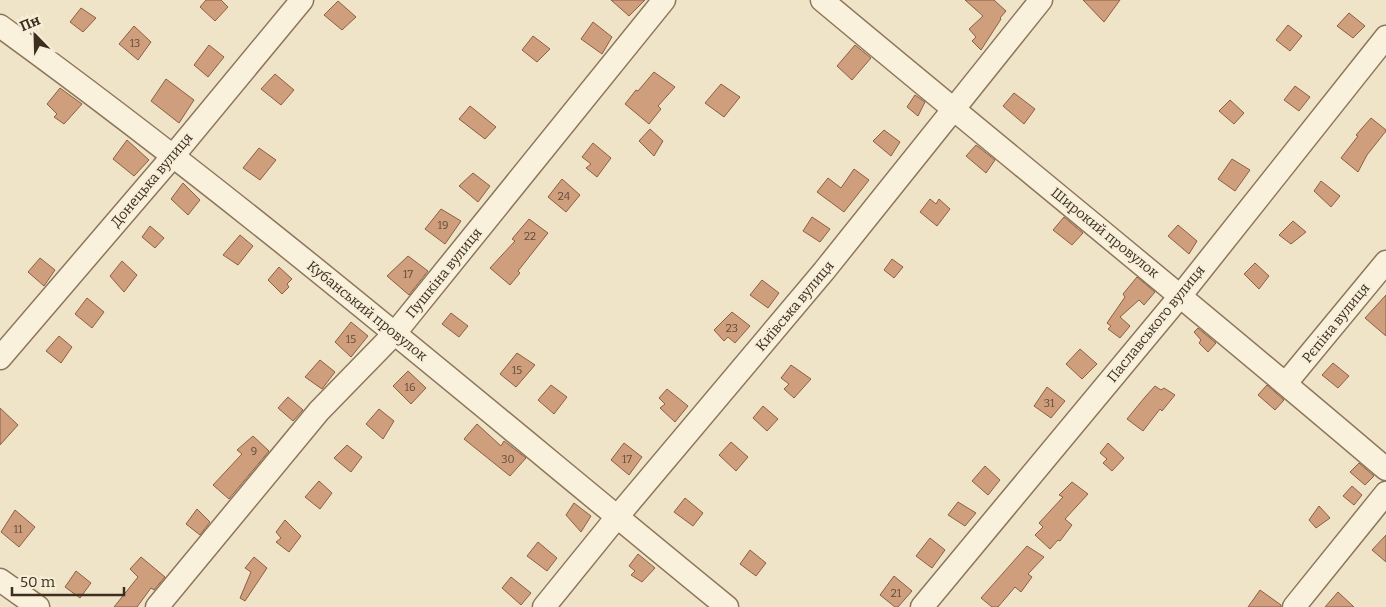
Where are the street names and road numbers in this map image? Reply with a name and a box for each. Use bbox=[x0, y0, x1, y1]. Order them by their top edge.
street label: Донецька вулиця bbox=[108, 129, 197, 231]
street label: Широкий провулок bbox=[1048, 184, 1163, 282]
street label: Пушкіна вулиця bbox=[402, 224, 486, 322]
street label: Кубанський провулок bbox=[304, 257, 431, 365]
street label: Київська вулиця bbox=[752, 257, 838, 354]
street label: Паславського вулиця bbox=[1104, 262, 1209, 386]
street label: Рєпіна вулиця bbox=[1299, 280, 1373, 366]

